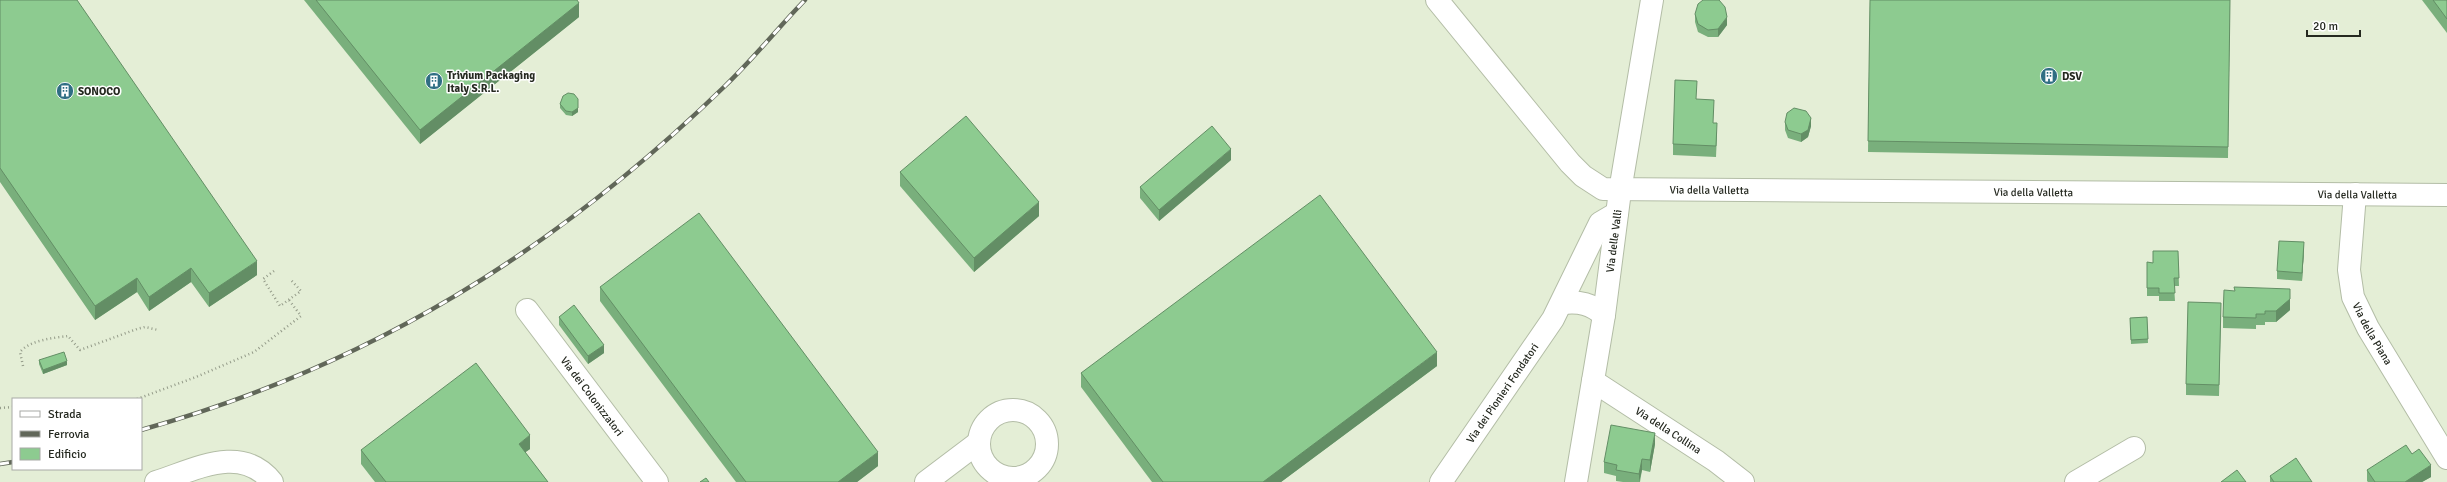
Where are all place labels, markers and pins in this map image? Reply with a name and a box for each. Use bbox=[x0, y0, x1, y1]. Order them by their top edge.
building icon: DSV bbox=[2039, 66, 2059, 86]
place label: Trivium Packaging Italy S.R.L. bbox=[447, 69, 535, 95]
place label: DSV bbox=[2062, 70, 2082, 83]
building icon: Trivium Packaging Italy S.R.L. bbox=[424, 71, 444, 91]
building icon: SONOCO bbox=[55, 81, 75, 101]
place label: SONOCO bbox=[78, 85, 120, 98]

